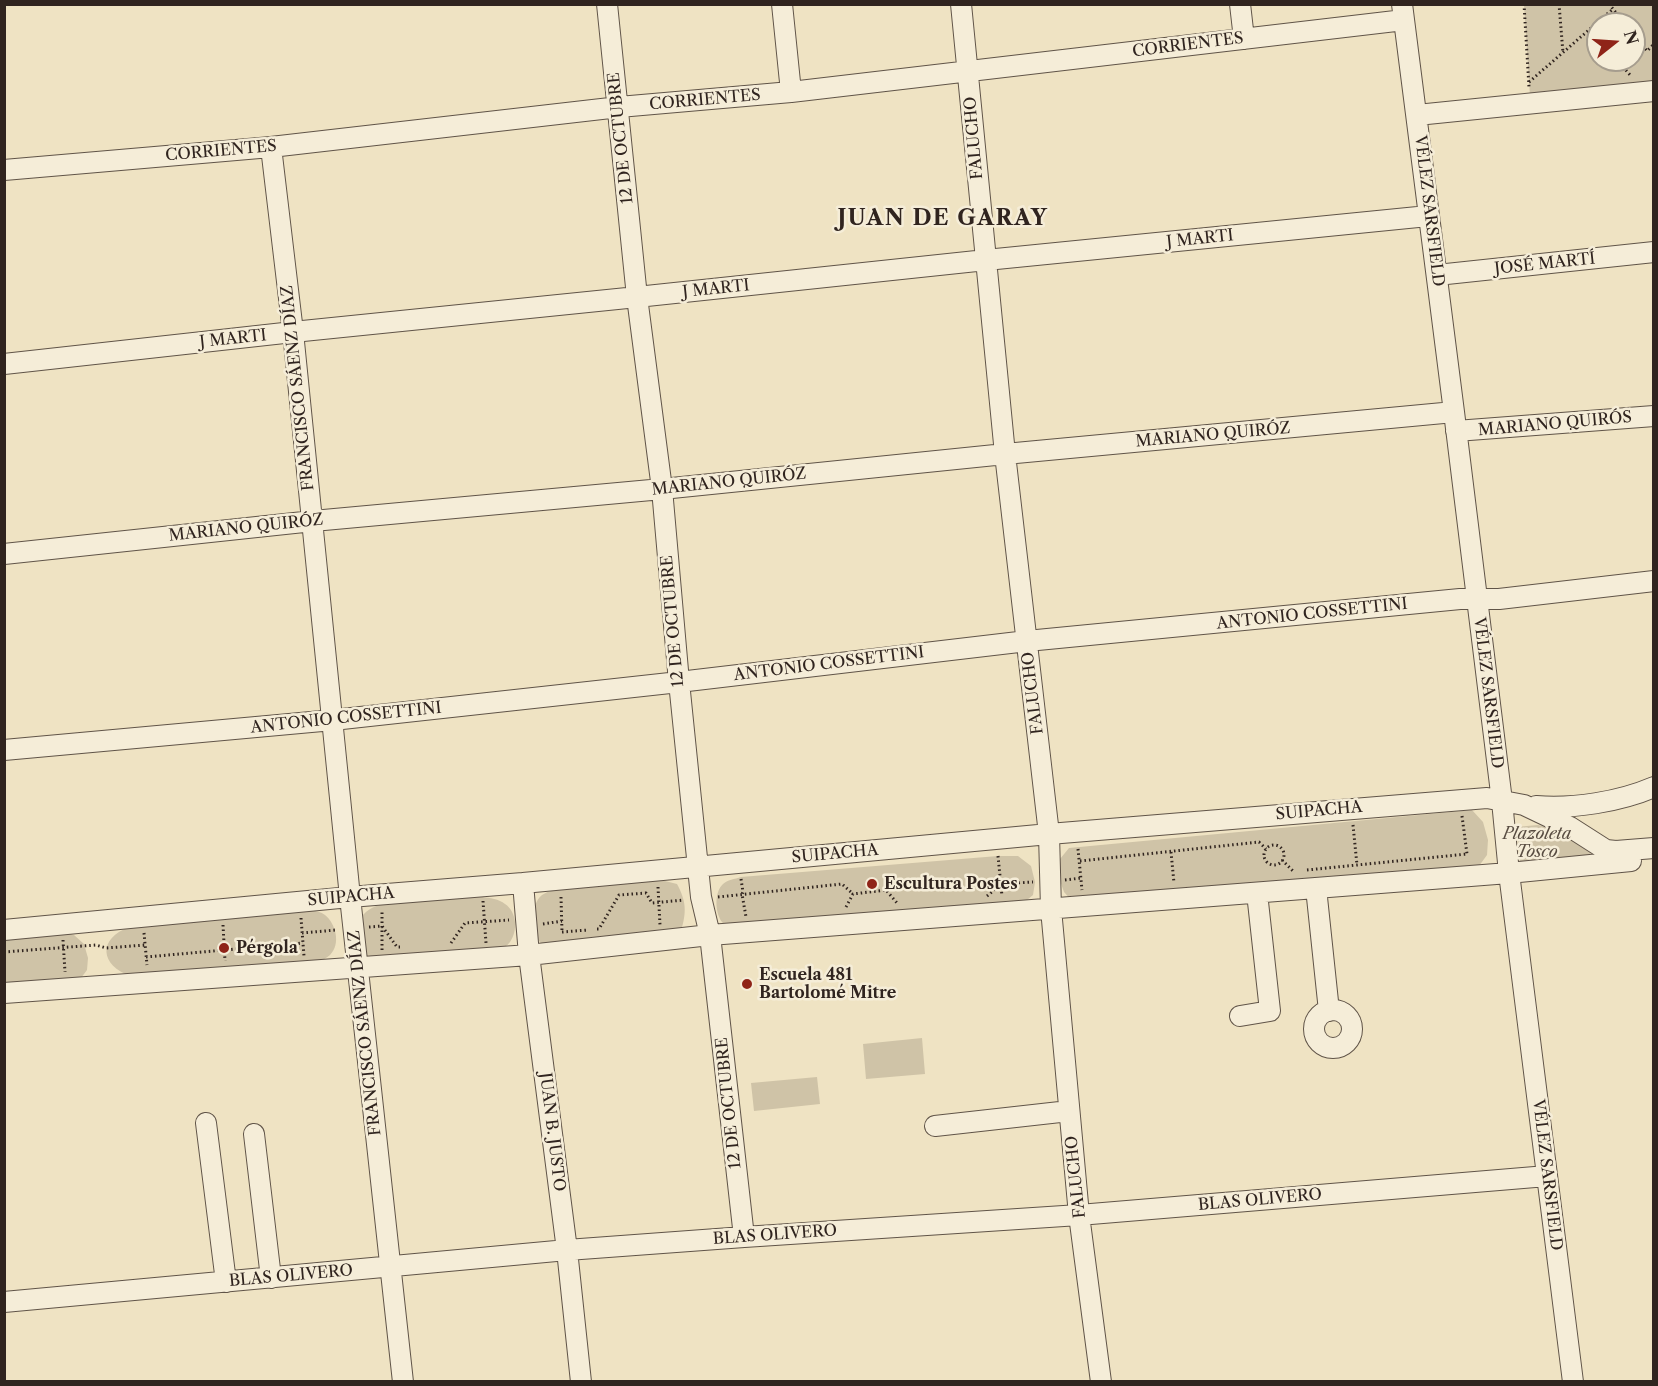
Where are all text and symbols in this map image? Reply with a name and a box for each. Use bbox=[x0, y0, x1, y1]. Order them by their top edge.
north arrow bbox=[1586, 12, 1646, 72]
text: N bbox=[1620, 28, 1643, 47]
street label: CORRIENTES bbox=[1131, 29, 1245, 61]
street label: 12 DE OCTUBRE bbox=[605, 71, 637, 205]
street label: CORRIENTES bbox=[649, 86, 761, 114]
street label: FALUCHO bbox=[961, 96, 987, 180]
street label: VÉLEZ SARSFIELD bbox=[1410, 134, 1448, 288]
street label: CORRIENTES bbox=[165, 137, 277, 165]
district label: JUAN DE GARAY bbox=[837, 206, 1049, 232]
street label: J MARTI bbox=[1165, 226, 1235, 252]
street label: JOSÉ MARTÍ bbox=[1494, 249, 1596, 279]
street label: J MARTI bbox=[681, 276, 751, 302]
street label: FRANCISCO SÁENZ DÍAZ bbox=[278, 284, 318, 492]
street label: J MARTI bbox=[198, 326, 268, 352]
street label: MARIANO QUIRÓS bbox=[1477, 408, 1633, 440]
street label: MARIANO QUIRÓZ bbox=[1135, 419, 1291, 451]
street label: MARIANO QUIRÓZ bbox=[651, 464, 807, 500]
street label: MARIANO QUIRÓZ bbox=[168, 510, 324, 546]
street label: 12 DE OCTUBRE bbox=[658, 554, 688, 688]
street label: ANTONIO COSSETTINI bbox=[1216, 594, 1408, 634]
street label: VÉLEZ SARSFIELD bbox=[1469, 616, 1507, 770]
street label: ANTONIO COSSETTINI bbox=[733, 643, 925, 685]
street label: FALUCHO bbox=[1018, 651, 1048, 735]
street label: ANTONIO COSSETTINI bbox=[250, 698, 442, 738]
street label: SUIPACHA bbox=[1275, 798, 1363, 824]
park label: Plazoleta Tosco bbox=[1503, 824, 1571, 862]
street label: SUIPACHA bbox=[791, 841, 879, 867]
place label: Escultura Postes bbox=[884, 874, 1018, 894]
marker: Escultura Postes bbox=[865, 877, 879, 891]
street label: SUIPACHA bbox=[307, 884, 395, 910]
street label: FRANCISCO SÁENZ DÍAZ bbox=[345, 929, 385, 1137]
place label: Pérgola bbox=[236, 938, 298, 958]
marker: Pérgola bbox=[217, 941, 231, 955]
place label: Escuela 481 Bartolomé Mitre bbox=[759, 965, 896, 1003]
marker: Escuela 481 Bartolomé Mitre bbox=[740, 977, 754, 991]
street label: 12 DE OCTUBRE bbox=[713, 1036, 745, 1170]
street label: JUAN B. JUSTO bbox=[535, 1071, 569, 1193]
street label: VÉLEZ SARSFIELD bbox=[1528, 1098, 1566, 1252]
street label: FALUCHO bbox=[1062, 1135, 1090, 1219]
street label: BLAS OLIVERO bbox=[1197, 1185, 1323, 1215]
street label: BLAS OLIVERO bbox=[712, 1221, 838, 1249]
street label: BLAS OLIVERO bbox=[228, 1261, 354, 1291]

